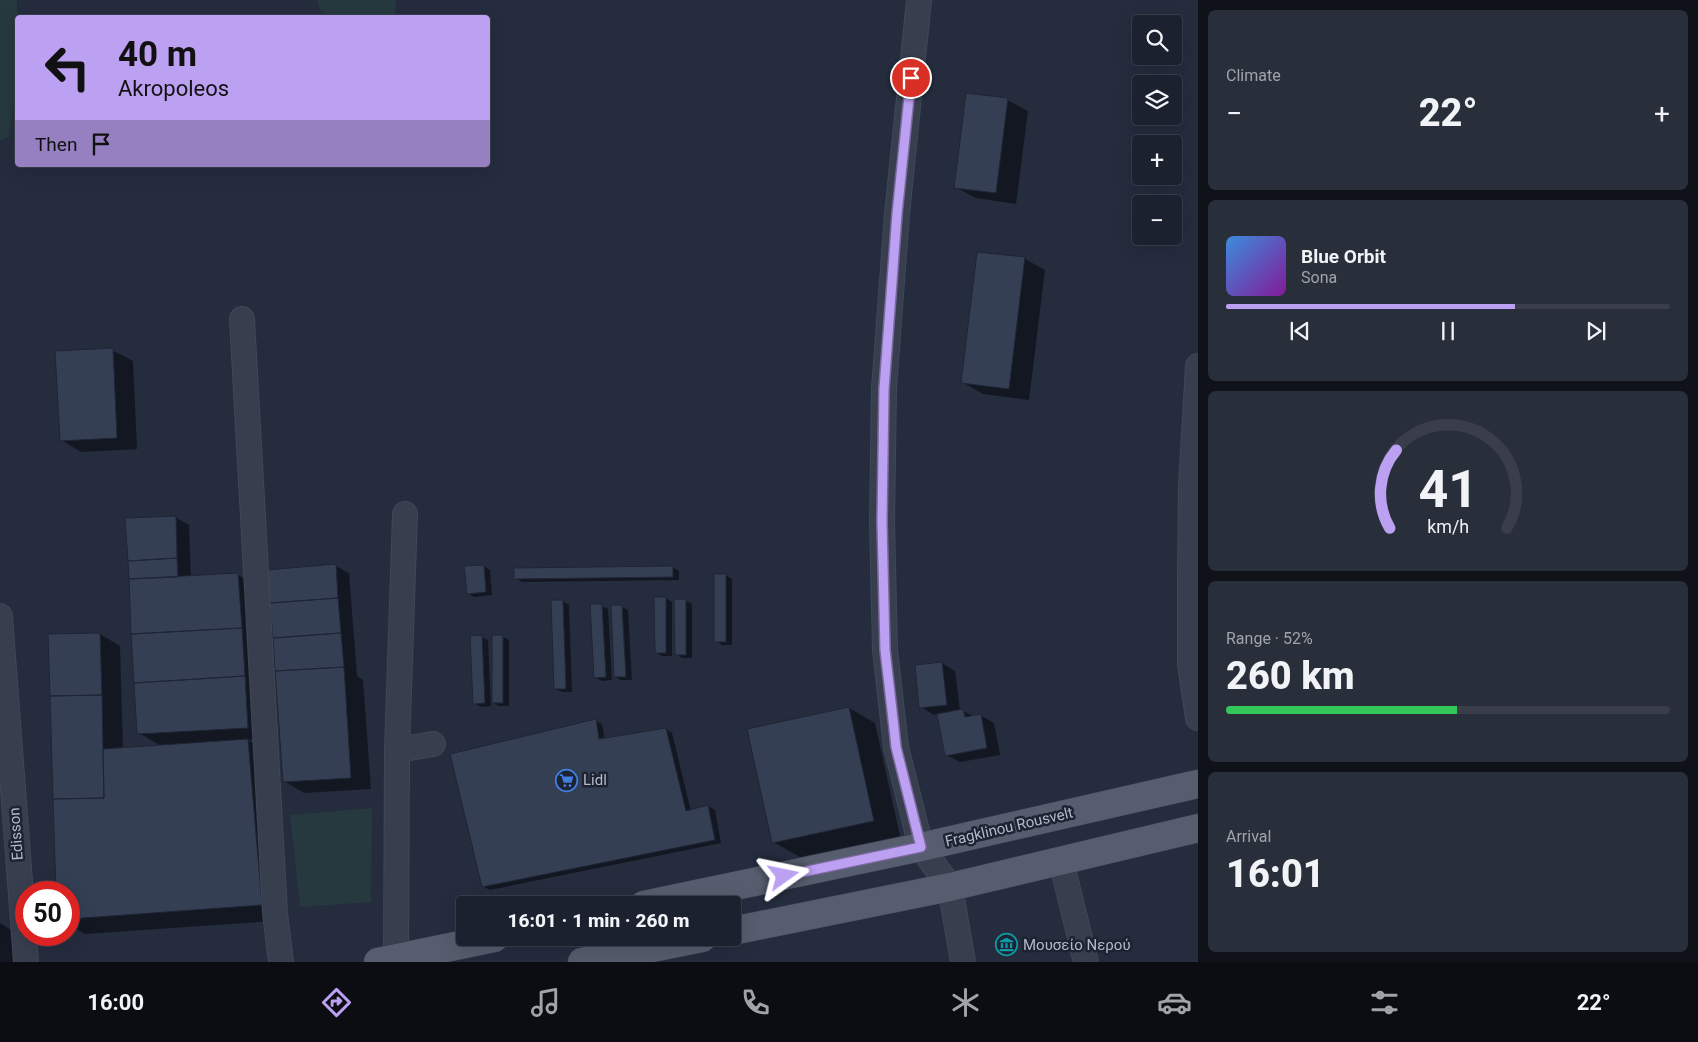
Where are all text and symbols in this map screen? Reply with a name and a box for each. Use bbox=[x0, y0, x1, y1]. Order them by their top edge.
map controls bbox=[1132, 15, 1182, 245]
button: search bbox=[1132, 15, 1182, 65]
text: 40 m bbox=[118, 34, 197, 75]
icon: left bbox=[35, 35, 100, 100]
pin bbox=[890, 57, 932, 99]
icon: arrive bbox=[897, 64, 925, 92]
text: Climate bbox=[1226, 66, 1281, 85]
button: layers bbox=[1132, 75, 1182, 125]
text: Akropoleos bbox=[118, 76, 229, 101]
text: 22° bbox=[1419, 91, 1477, 135]
text: − bbox=[1226, 97, 1242, 130]
text: + bbox=[1654, 97, 1670, 130]
icon: arrive bbox=[87, 130, 115, 158]
text: Then bbox=[35, 133, 77, 156]
button: + bbox=[1132, 135, 1182, 185]
button: − bbox=[1132, 195, 1182, 245]
text: Blue Orbit bbox=[1301, 245, 1386, 268]
text: Sona bbox=[1301, 268, 1337, 287]
icon: previous bbox=[1286, 317, 1314, 345]
icon: pause bbox=[1434, 317, 1462, 345]
icon: next bbox=[1582, 317, 1610, 345]
text: 41 bbox=[1418, 459, 1478, 520]
text: km/h bbox=[1427, 516, 1469, 537]
text: Range · 52% bbox=[1226, 629, 1313, 648]
text: 260 km bbox=[1226, 654, 1355, 698]
supermarket icon: Lidl bbox=[555, 768, 579, 792]
place label: Lidl bbox=[583, 771, 607, 789]
street label: Fragklinou Rousvelt bbox=[943, 804, 1075, 850]
street label: Edisson bbox=[5, 807, 27, 861]
text: Arrival bbox=[1226, 827, 1271, 846]
position arrow bbox=[757, 849, 809, 901]
text: 16:01 bbox=[1226, 852, 1325, 896]
speed limit sign: 50 bbox=[15, 881, 80, 946]
text: 16:01 · 1 min · 260 m bbox=[507, 909, 690, 932]
museum icon: Μουσείο Νερού bbox=[995, 933, 1019, 957]
place label: Μουσείο Νερού bbox=[1023, 936, 1131, 954]
icon: directions bbox=[319, 985, 354, 1020]
icon: music bbox=[528, 985, 563, 1020]
icon: phone bbox=[738, 985, 773, 1020]
icon: climate bbox=[948, 985, 983, 1020]
icon: car bbox=[1157, 985, 1192, 1020]
icon: filters bbox=[1367, 985, 1402, 1020]
text: 16:00 bbox=[87, 990, 144, 1015]
text: 22° bbox=[1577, 990, 1611, 1015]

